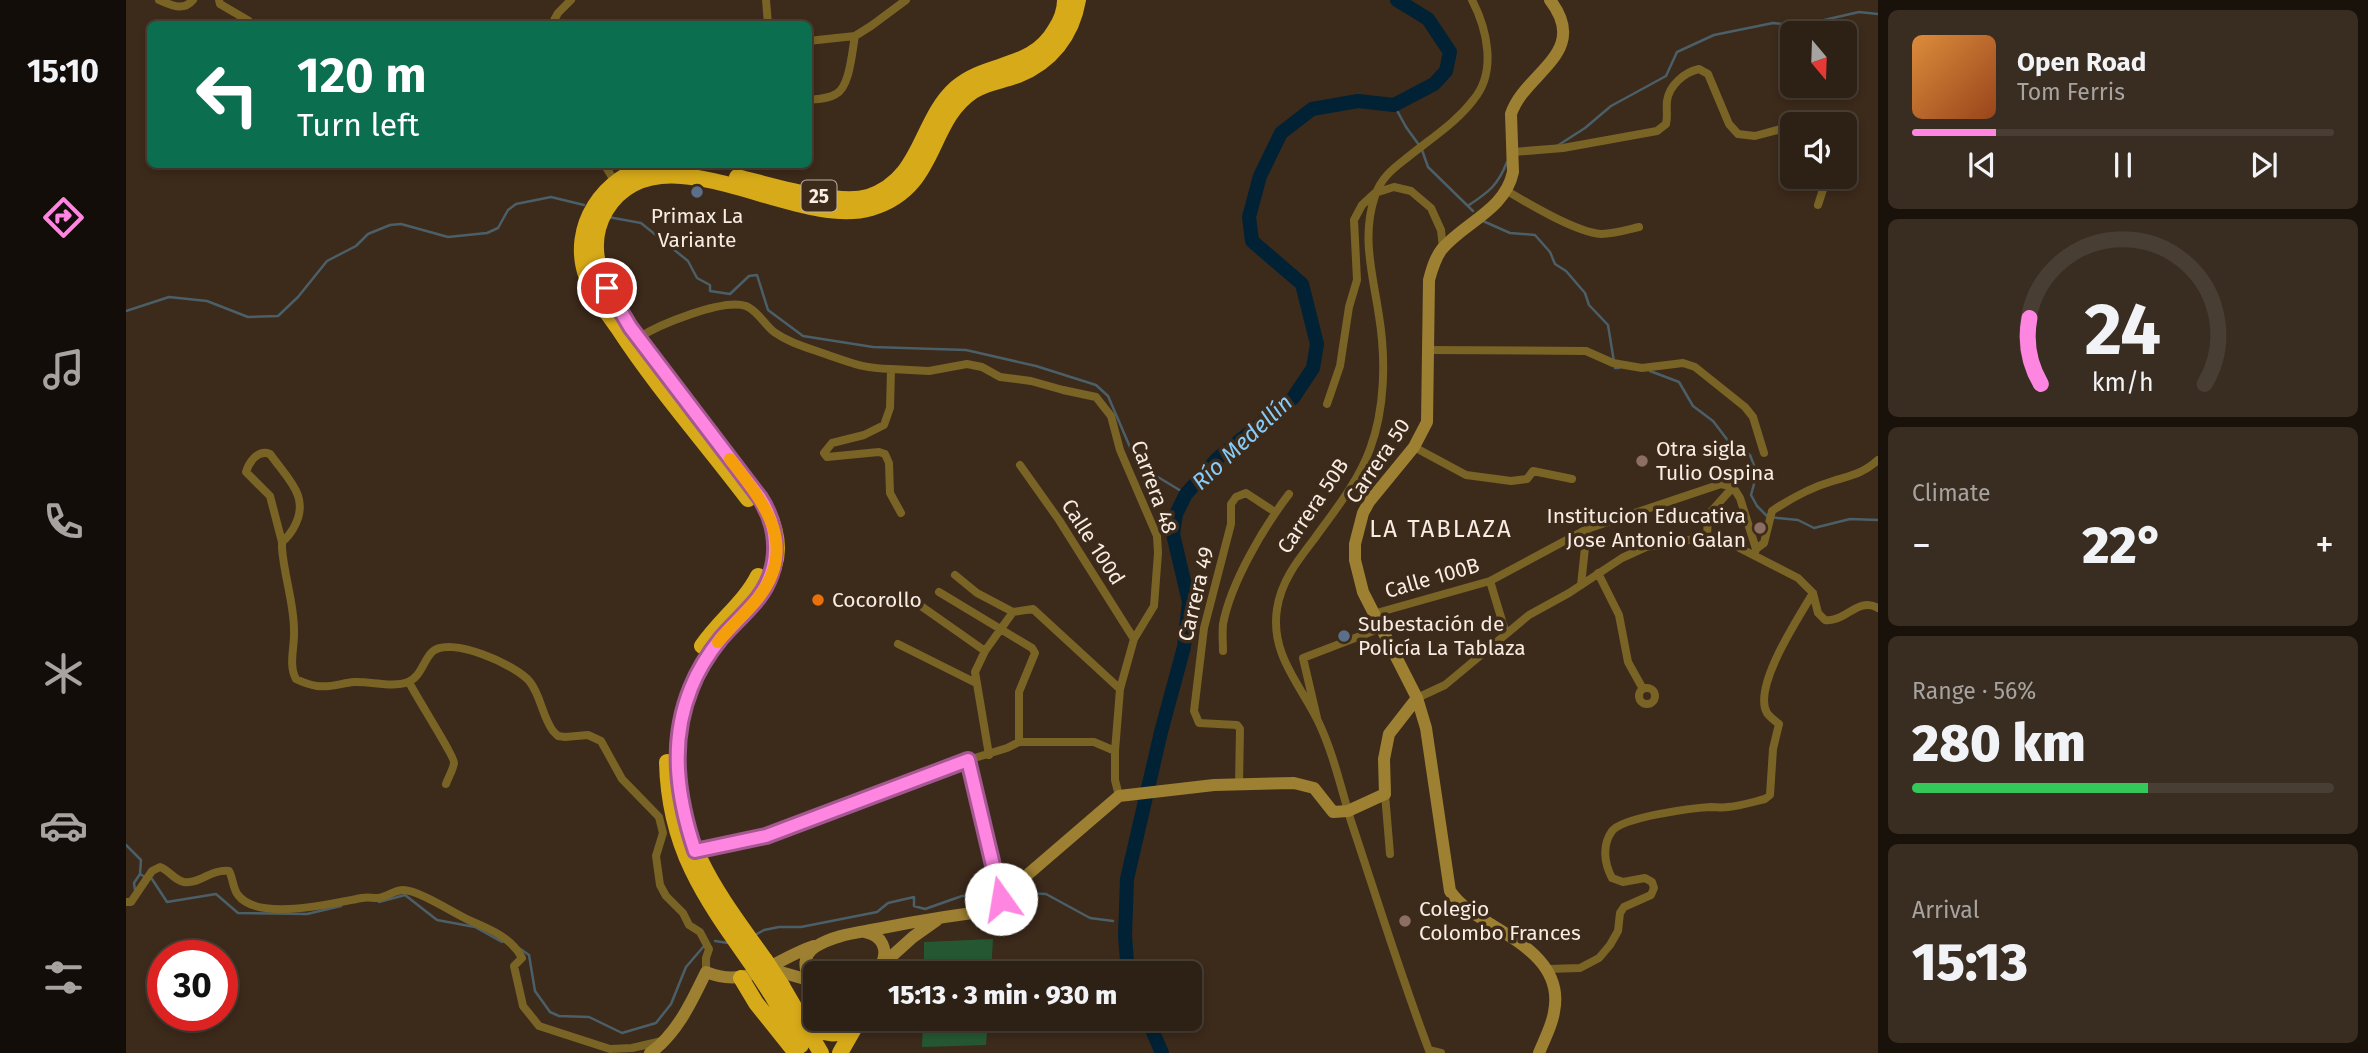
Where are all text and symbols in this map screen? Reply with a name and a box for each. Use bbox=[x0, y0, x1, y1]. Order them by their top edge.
north arrow bbox=[1780, 21, 1857, 98]
map controls bbox=[1780, 21, 1857, 189]
text: 120 m bbox=[297, 46, 427, 105]
text: Open Road bbox=[2017, 47, 2146, 78]
icon: left bbox=[182, 49, 273, 140]
text: 15:10 bbox=[27, 52, 99, 90]
text: Tom Ferris bbox=[2017, 78, 2125, 106]
text: Turn left bbox=[297, 106, 419, 144]
button: sound bbox=[1780, 112, 1857, 189]
icon: previous bbox=[1963, 146, 2001, 184]
icon: pause bbox=[2104, 146, 2142, 184]
icon: next bbox=[2245, 146, 2283, 184]
road number: 25 bbox=[802, 180, 836, 212]
marker: Primax La Variante bbox=[689, 184, 705, 200]
icon: directions bbox=[39, 193, 88, 242]
place label: Primax La Variante bbox=[651, 203, 743, 253]
pin bbox=[577, 258, 637, 318]
icon: arrive bbox=[588, 269, 626, 307]
text: 24 bbox=[2085, 286, 2161, 373]
icon: music bbox=[39, 345, 88, 394]
text: km/h bbox=[2092, 368, 2154, 398]
water label: Río Medellín bbox=[1186, 388, 1298, 496]
street label: Carrera 50 bbox=[1340, 414, 1416, 508]
place label: Otra sigla Tulio Ospina bbox=[1656, 436, 1775, 486]
street label: Carrera 48 bbox=[1125, 437, 1183, 537]
street label: Carrera 50B bbox=[1272, 453, 1354, 559]
marker: Otra sigla Tulio Ospina bbox=[1634, 453, 1650, 469]
text: Climate bbox=[1912, 479, 1991, 507]
street label: Calle 100d bbox=[1056, 494, 1130, 590]
icon: phone bbox=[39, 497, 88, 546]
place label: Institucion Educativa Jose Antonio Galan bbox=[1547, 503, 1746, 553]
text: 22° bbox=[2082, 514, 2164, 577]
district label: LA TABLAZA bbox=[1369, 515, 1513, 543]
marker: Institucion Educativa Jose Antonio Galan bbox=[1752, 520, 1768, 536]
text: − bbox=[1912, 522, 1931, 568]
text: + bbox=[2315, 522, 2334, 568]
street label: Carrera 49 bbox=[1173, 544, 1219, 644]
street label: Calle 100B bbox=[1382, 552, 1482, 604]
place label: Cocorollo bbox=[832, 587, 922, 613]
marker: Cocorollo bbox=[810, 592, 826, 608]
place label: Subestación de Policía La Tablaza bbox=[1358, 611, 1526, 661]
marker: Subestación de Policía La Tablaza bbox=[1336, 628, 1352, 644]
icon: climate bbox=[39, 649, 88, 698]
text: Range · 56% bbox=[1912, 677, 2036, 705]
text: 280 km bbox=[1912, 712, 2086, 775]
icon: car bbox=[39, 801, 88, 850]
position arrow bbox=[964, 862, 1038, 936]
place label: Colegio Colombo Frances bbox=[1419, 896, 1581, 946]
text: Arrival bbox=[1912, 896, 1979, 924]
marker: Colegio Colombo Frances bbox=[1397, 913, 1413, 929]
text: 15:13 bbox=[1912, 931, 2028, 994]
speed limit sign: 30 bbox=[147, 940, 238, 1031]
icon: filters bbox=[39, 953, 88, 1002]
text: 15:13 · 3 min · 930 m bbox=[888, 980, 1117, 1011]

